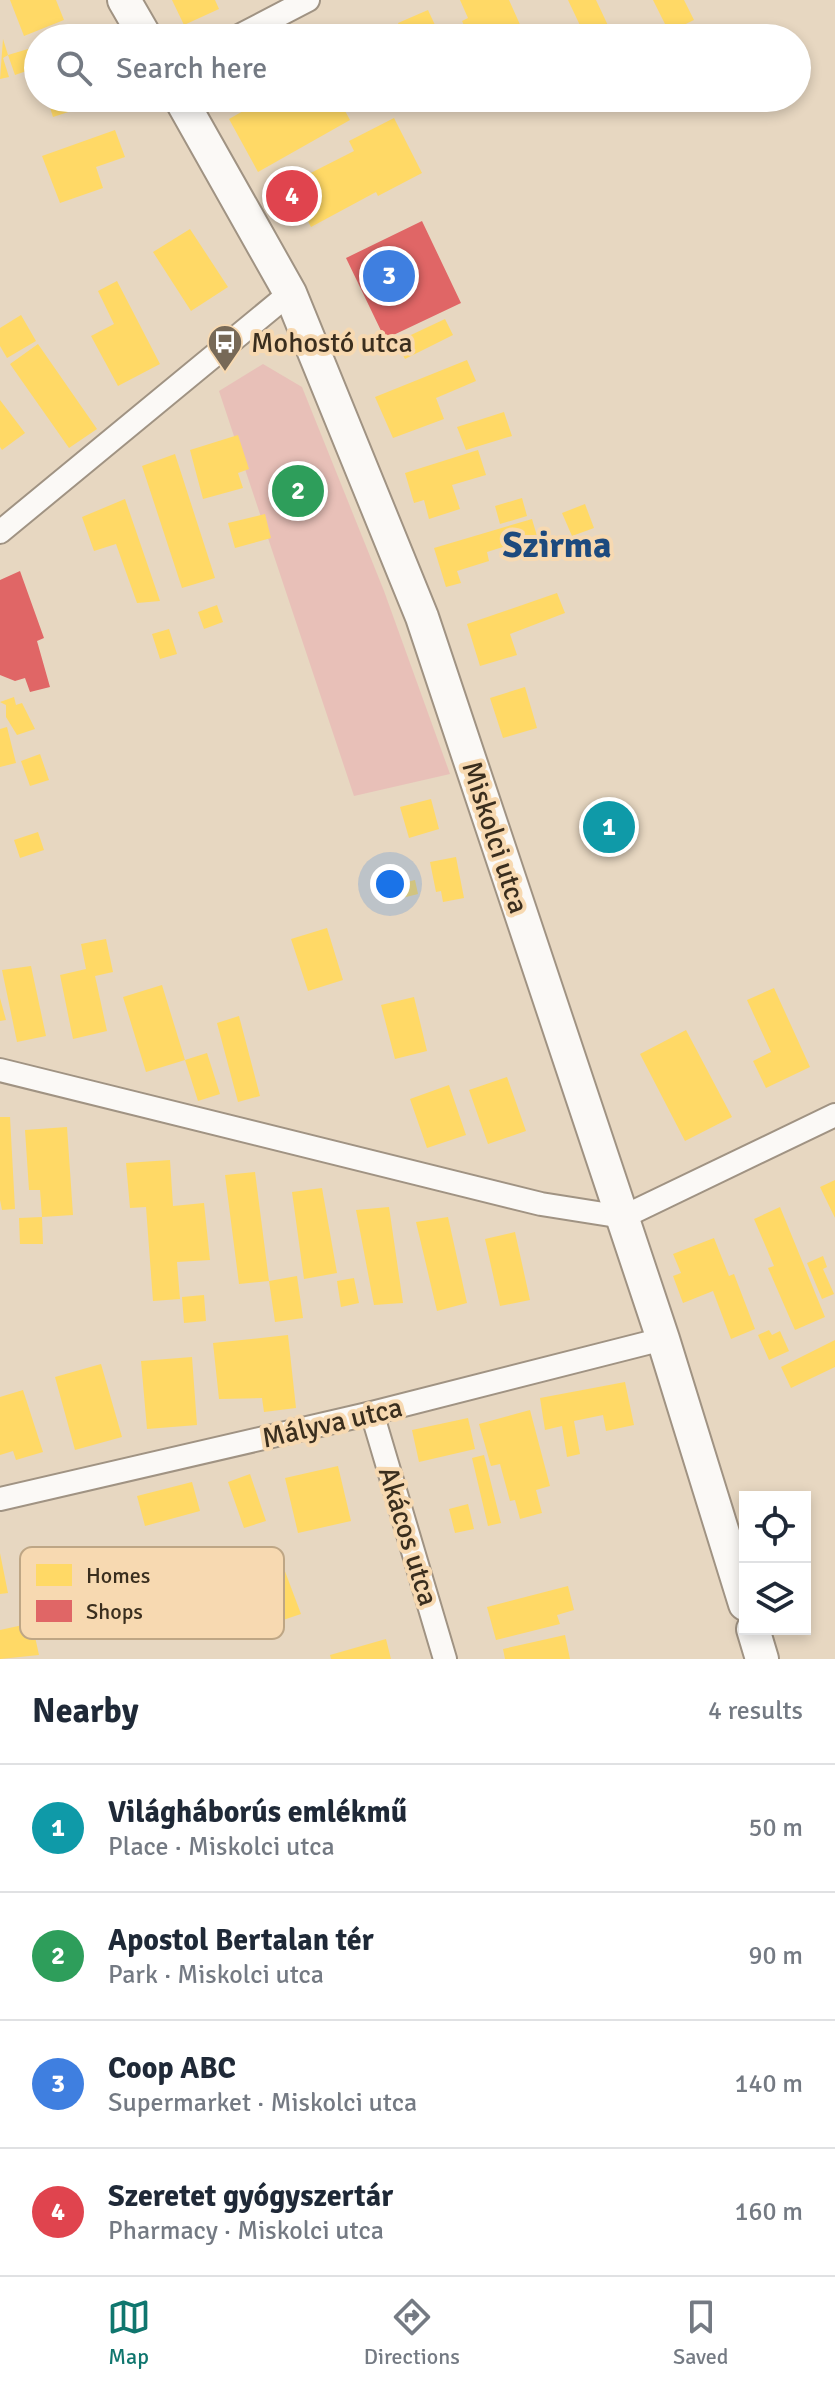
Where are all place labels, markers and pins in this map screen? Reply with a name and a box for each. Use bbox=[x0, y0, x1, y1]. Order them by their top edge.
pin: 4 bbox=[266, 166, 318, 226]
pin: 3 bbox=[363, 246, 415, 306]
bus stop icon: Mohostó utca bbox=[206, 323, 244, 373]
place label: Mohostó utca bbox=[251, 326, 413, 360]
pin: 2 bbox=[272, 461, 324, 521]
pin: 1 bbox=[583, 797, 635, 857]

